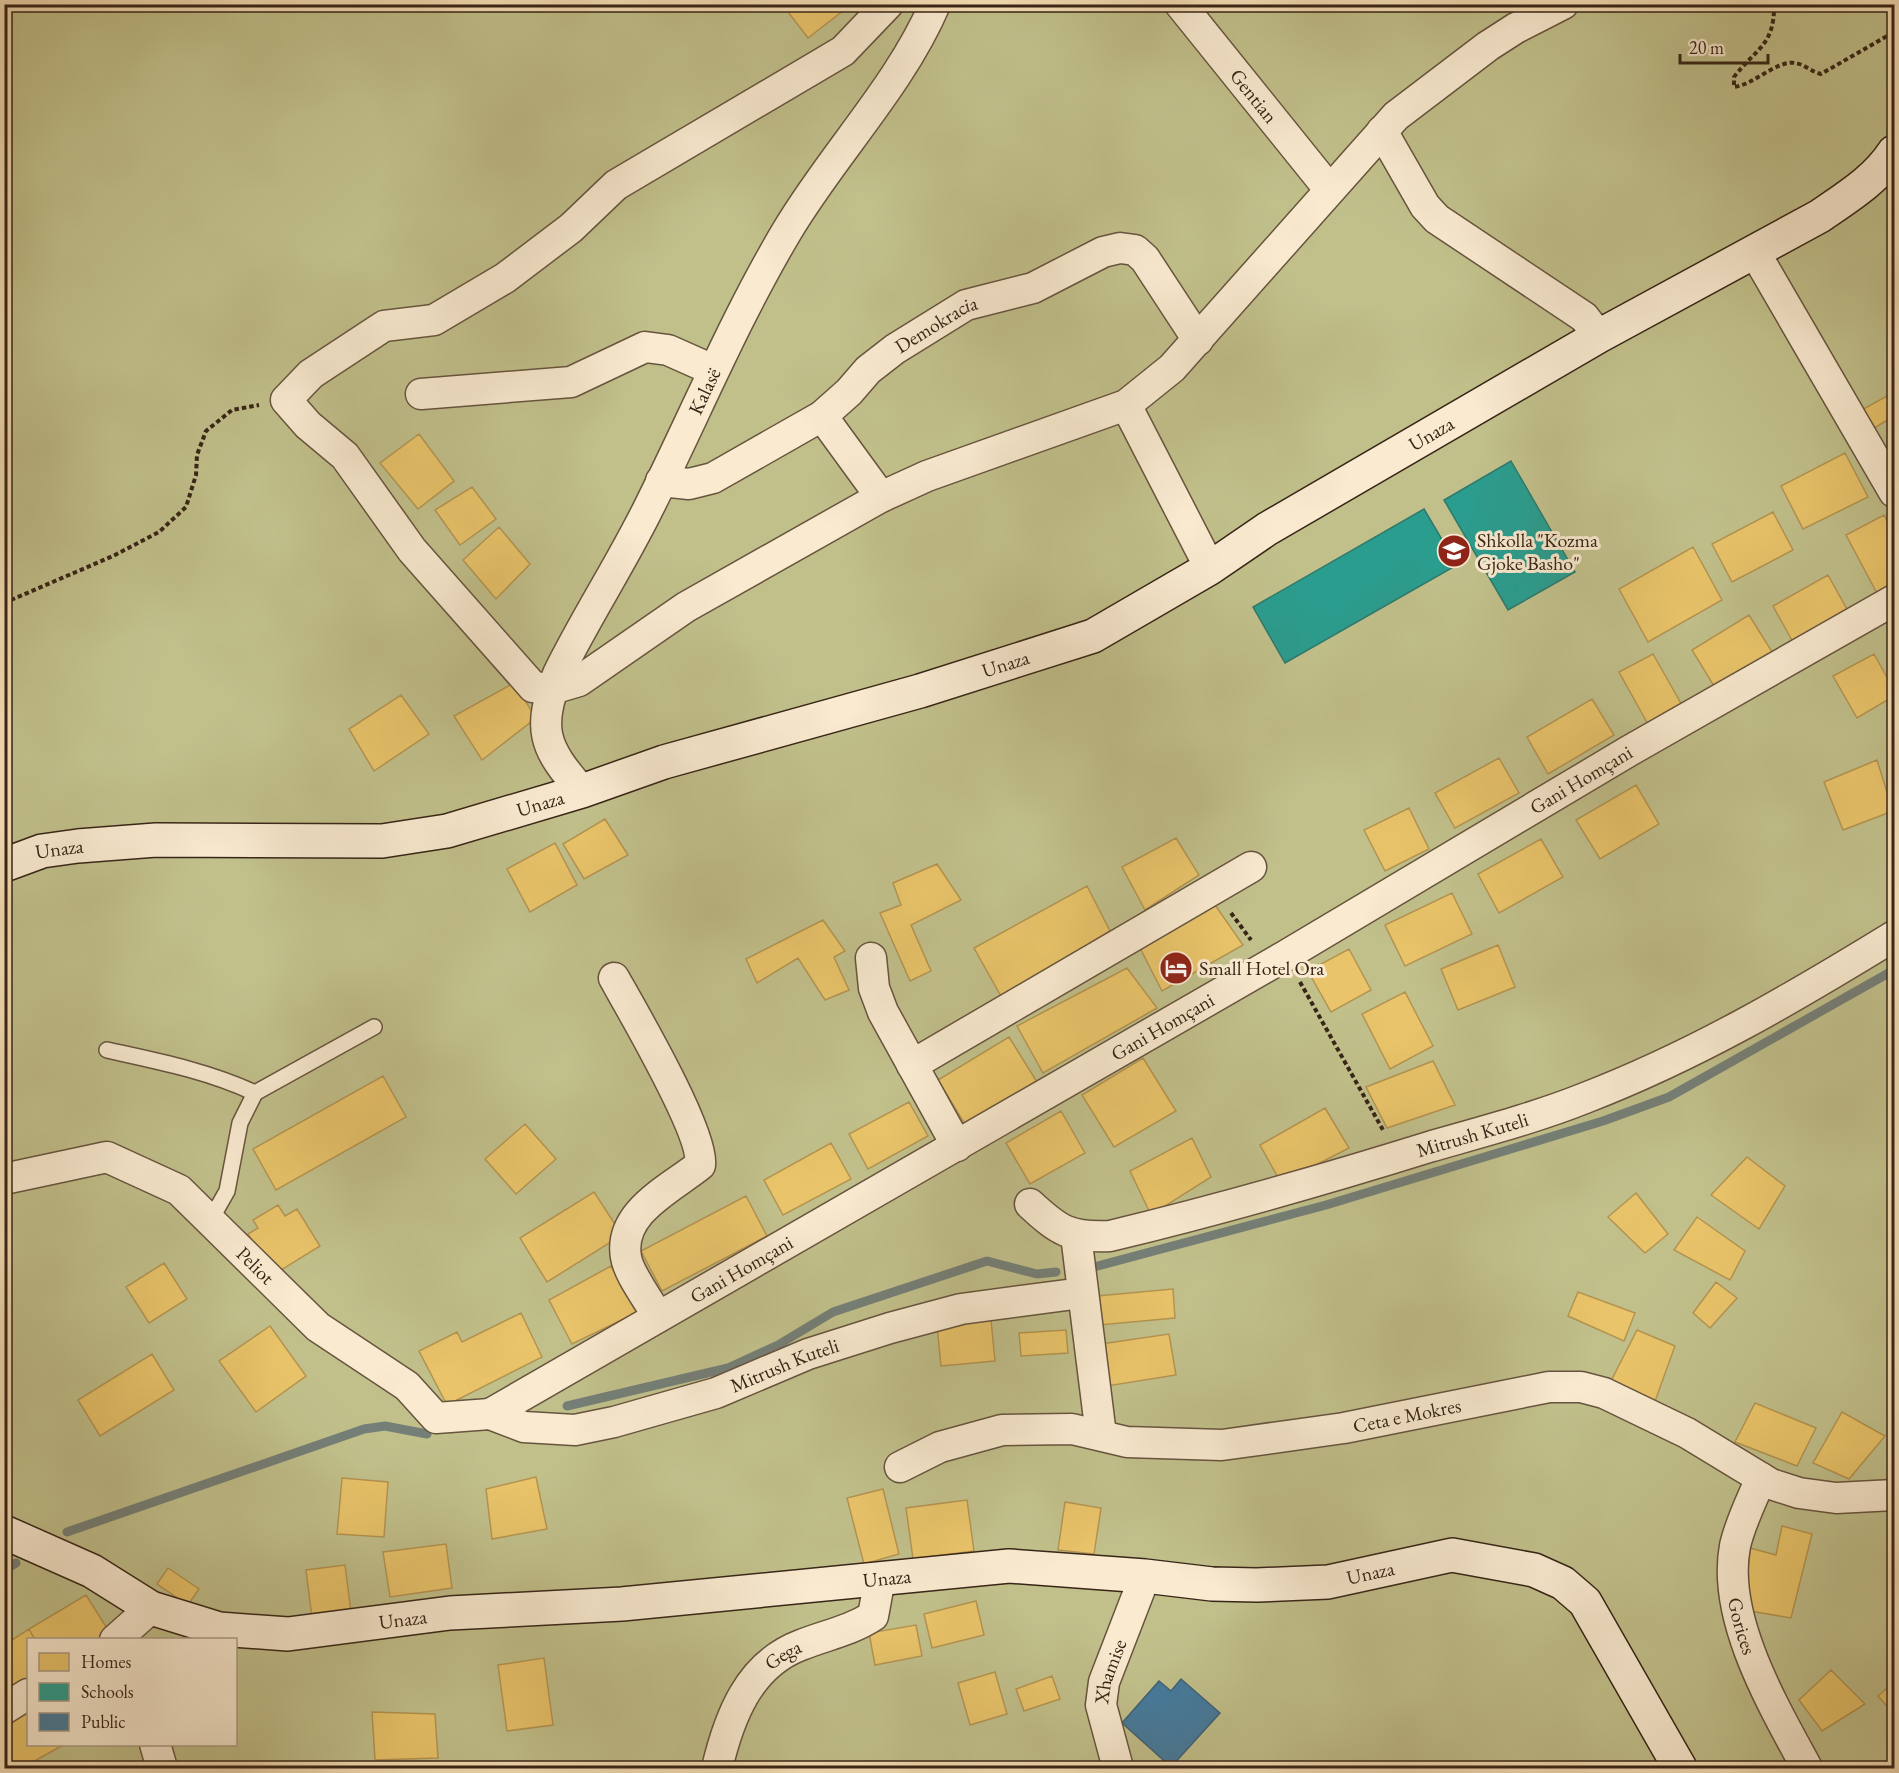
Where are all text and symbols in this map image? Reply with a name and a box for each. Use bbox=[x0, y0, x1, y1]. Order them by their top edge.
scale bar bbox=[1680, 27, 1768, 65]
text: 20 m bbox=[1689, 36, 1724, 59]
street label: Gentian bbox=[1224, 63, 1284, 129]
street label: Demokracia bbox=[890, 290, 980, 359]
street label: Kalasë bbox=[682, 363, 727, 419]
street label: Unaza bbox=[1404, 410, 1459, 457]
place label: Shkolla "Kozma Gjoke Basho" bbox=[1477, 527, 1598, 576]
school or university icon: Shkolla "Kozma Gjoke Basho" bbox=[1436, 533, 1472, 569]
street label: Unaza bbox=[978, 644, 1033, 684]
street label: Gani Homçani bbox=[1525, 739, 1637, 820]
street label: Unaza bbox=[513, 784, 567, 823]
street label: Unaza bbox=[34, 833, 84, 865]
hotel icon: Small Hotel Ora bbox=[1158, 950, 1194, 986]
place label: Small Hotel Ora bbox=[1199, 955, 1324, 981]
street label: Gani Homçani bbox=[1106, 987, 1219, 1067]
street label: Mitrush Kuteli bbox=[1413, 1106, 1531, 1163]
street label: Gani Homçani bbox=[685, 1229, 798, 1309]
street label: Peliot bbox=[231, 1241, 281, 1291]
street label: Mitrush Kuteli bbox=[726, 1332, 842, 1399]
street label: Ceta e Mokres bbox=[1351, 1392, 1463, 1439]
street label: Unaza bbox=[1344, 1555, 1397, 1591]
street label: Unaza bbox=[862, 1563, 912, 1593]
street label: Gorices bbox=[1722, 1595, 1763, 1658]
street label: Unaza bbox=[377, 1603, 429, 1635]
street label: Gega bbox=[759, 1633, 805, 1676]
street label: Xhamise bbox=[1088, 1635, 1132, 1707]
legend bbox=[27, 1638, 237, 1746]
text: Homes bbox=[81, 1650, 132, 1673]
text: Schools bbox=[81, 1680, 134, 1703]
text: Public bbox=[81, 1710, 125, 1733]

